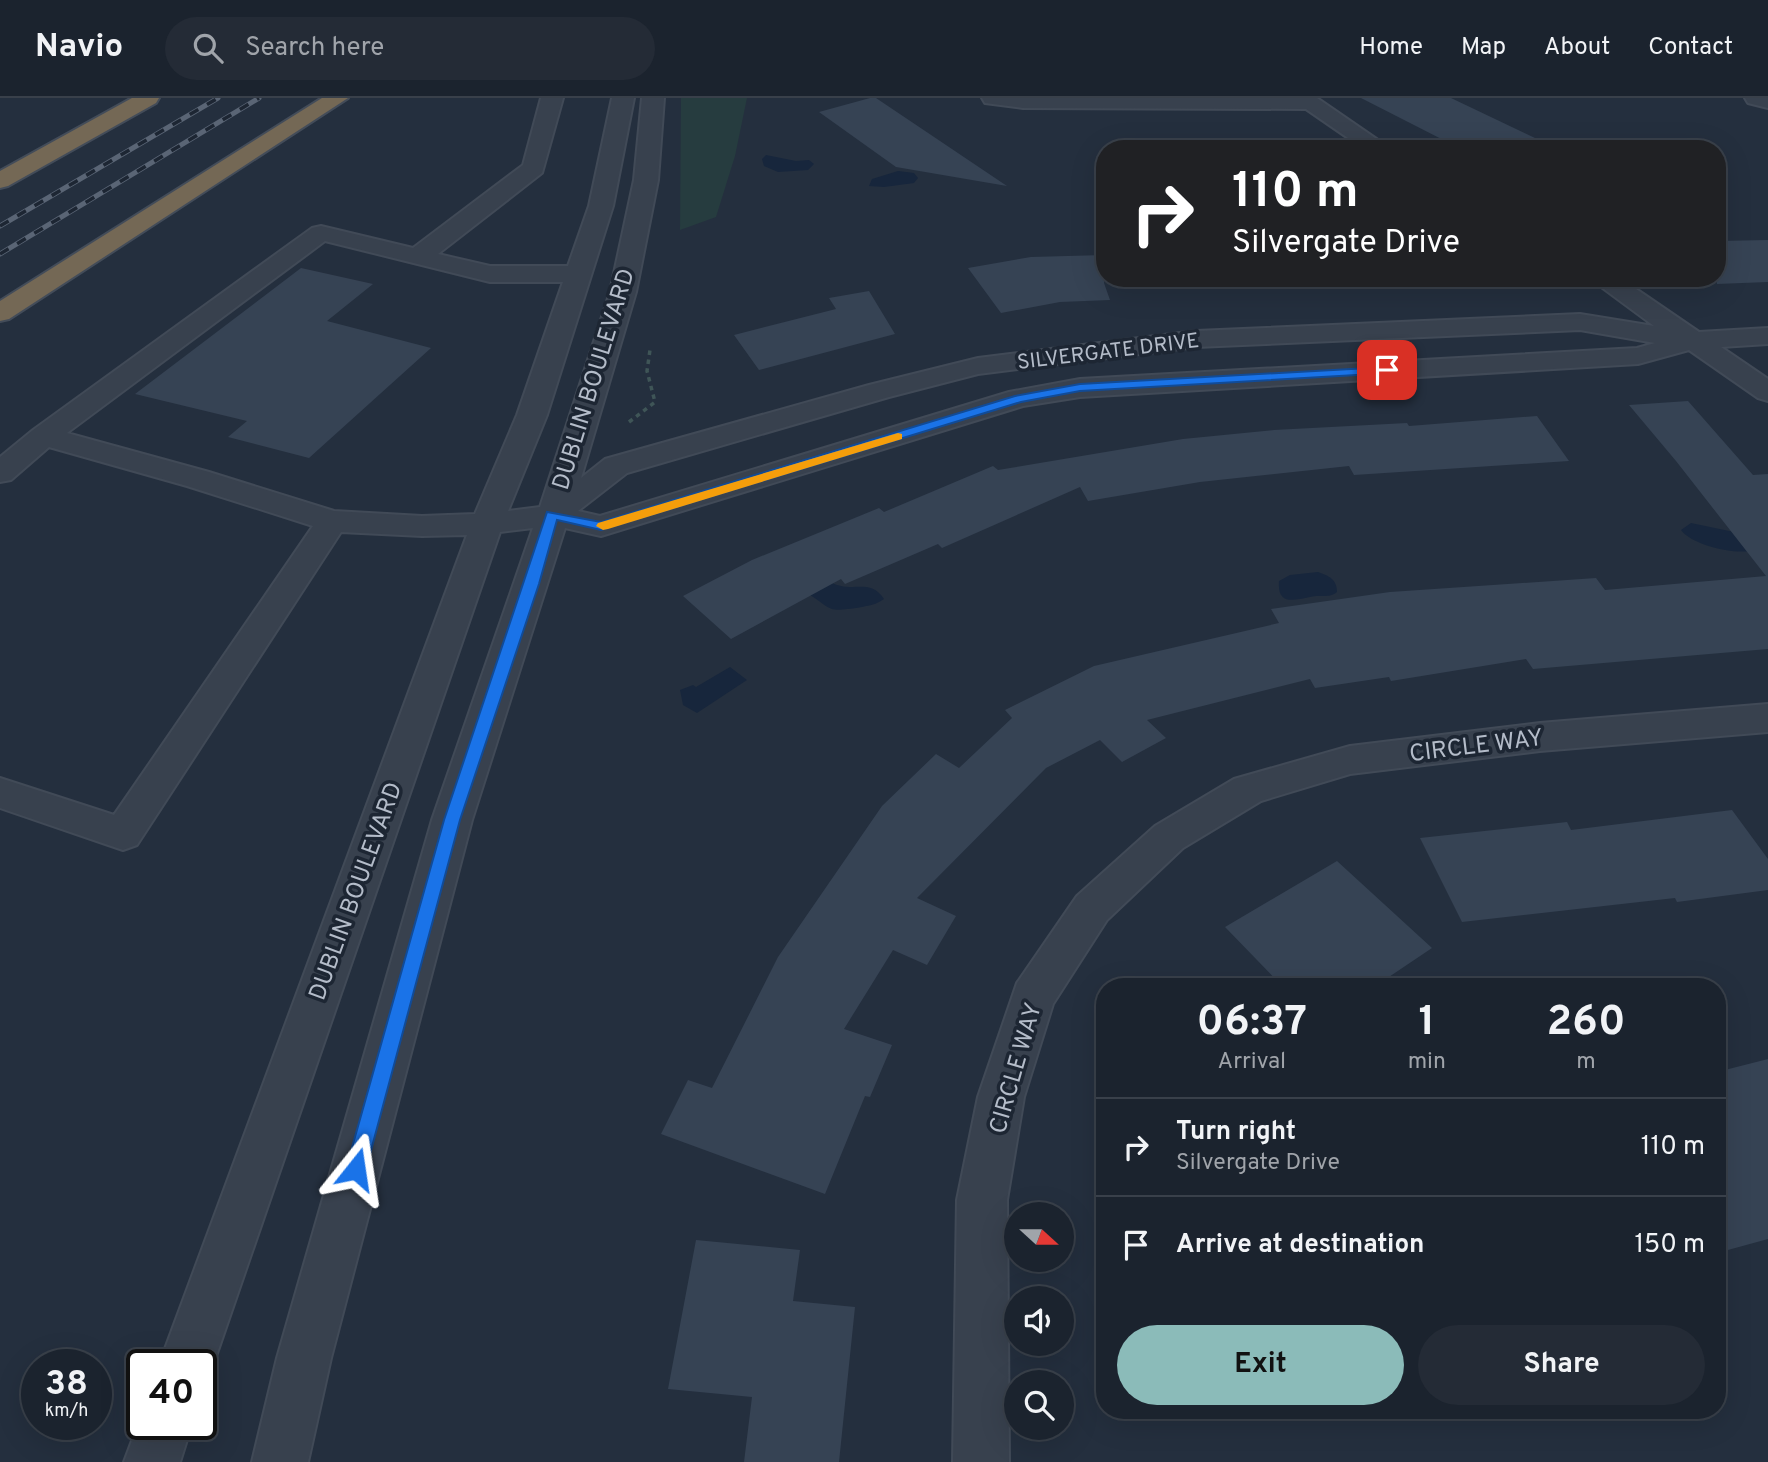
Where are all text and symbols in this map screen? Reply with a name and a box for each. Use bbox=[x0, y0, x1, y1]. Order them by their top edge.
search box bbox=[165, 17, 655, 80]
text: Navio bbox=[35, 27, 123, 69]
icon: search bbox=[189, 29, 227, 67]
text: Search here bbox=[245, 32, 384, 65]
text: Home bbox=[1359, 33, 1423, 63]
text: Map bbox=[1461, 33, 1506, 63]
text: About bbox=[1544, 33, 1610, 63]
text: Contact bbox=[1648, 33, 1733, 63]
text: 110 m bbox=[1232, 163, 1359, 225]
icon: right bbox=[1117, 168, 1208, 259]
text: Silvergate Drive bbox=[1232, 224, 1460, 264]
street label: DUBLIN BOULEVARD bbox=[547, 265, 643, 494]
street label: SILVERGATE DRIVE bbox=[1016, 328, 1201, 377]
pin bbox=[1357, 340, 1417, 400]
icon: arrive bbox=[1368, 351, 1406, 389]
street label: CIRCLE WAY bbox=[1408, 724, 1545, 770]
street label: DUBLIN BOULEVARD bbox=[303, 778, 410, 1005]
text: 06:37 bbox=[1196, 997, 1307, 1050]
text: 1 bbox=[1418, 997, 1435, 1050]
text: 260 bbox=[1546, 997, 1626, 1050]
street label: CIRCLE WAY bbox=[984, 1000, 1050, 1137]
text: Arrival bbox=[1218, 1048, 1286, 1077]
text: min bbox=[1408, 1048, 1446, 1077]
text: m bbox=[1576, 1048, 1596, 1077]
text: Turn right bbox=[1176, 1116, 1296, 1149]
icon: right bbox=[1117, 1128, 1155, 1166]
text: 110 m bbox=[1641, 1131, 1705, 1164]
position arrow bbox=[319, 1132, 393, 1206]
text: Silvergate Drive bbox=[1176, 1149, 1340, 1178]
north arrow bbox=[1004, 1202, 1074, 1272]
map controls bbox=[1004, 1202, 1074, 1440]
icon: arrive bbox=[1117, 1226, 1155, 1264]
text: Arrive at destination bbox=[1176, 1229, 1424, 1262]
text: 150 m bbox=[1634, 1229, 1705, 1262]
button: sound bbox=[1004, 1286, 1074, 1356]
button: Exit bbox=[1117, 1325, 1404, 1405]
button: Share bbox=[1418, 1325, 1705, 1405]
speed limit sign: 40 bbox=[126, 1349, 217, 1440]
text: 38 bbox=[45, 1363, 88, 1407]
button: search bbox=[1004, 1370, 1074, 1440]
text: km/h bbox=[45, 1400, 88, 1423]

